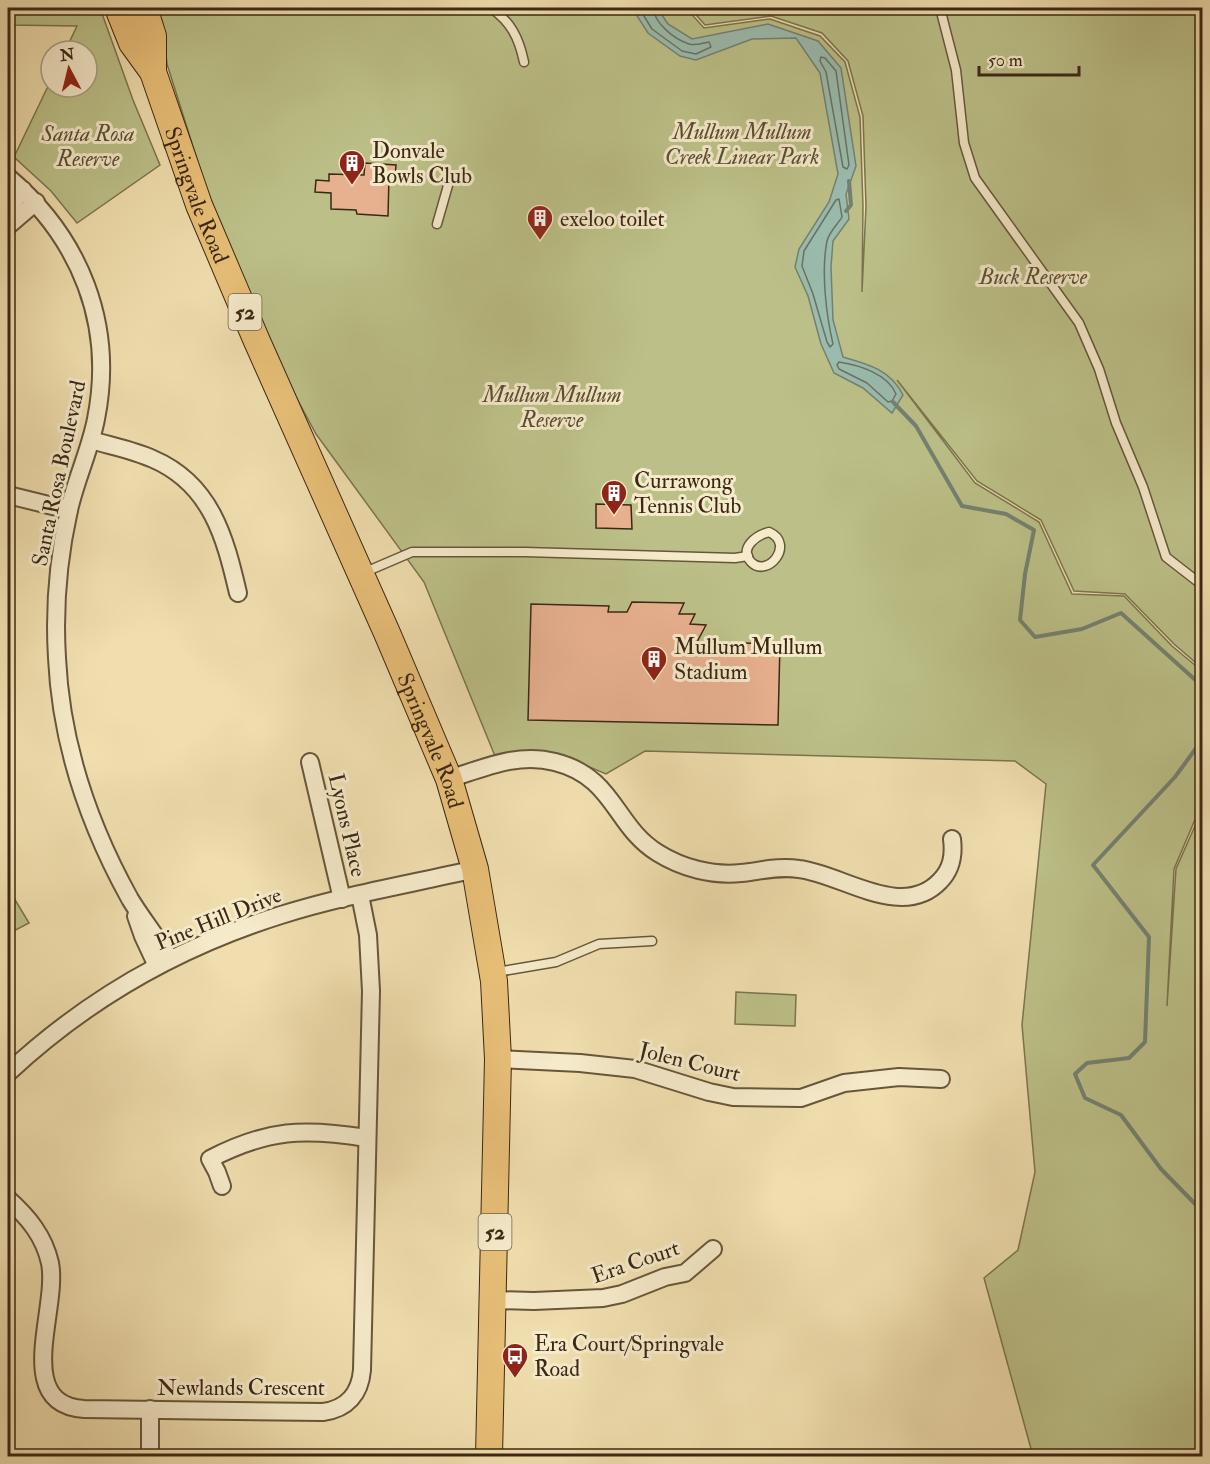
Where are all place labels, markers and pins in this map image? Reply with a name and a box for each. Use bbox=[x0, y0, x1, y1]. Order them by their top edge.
place label: Donvale Bowls Club bbox=[372, 137, 472, 190]
building icon: Donvale Bowls Club bbox=[337, 148, 367, 186]
building icon: exeloo toilet bbox=[525, 203, 555, 241]
place label: exeloo toilet bbox=[560, 205, 665, 233]
place label: Currawong Tennis Club bbox=[634, 467, 741, 520]
building icon: Currawong Tennis Club bbox=[599, 478, 629, 516]
place label: Mullum Mullum Stadium bbox=[674, 633, 823, 686]
building icon: Mullum Mullum Stadium bbox=[639, 644, 669, 682]
place label: Era Court/Springvale Road bbox=[534, 1330, 724, 1383]
bus stop icon: Era Court/Springvale Road bbox=[500, 1341, 530, 1379]

